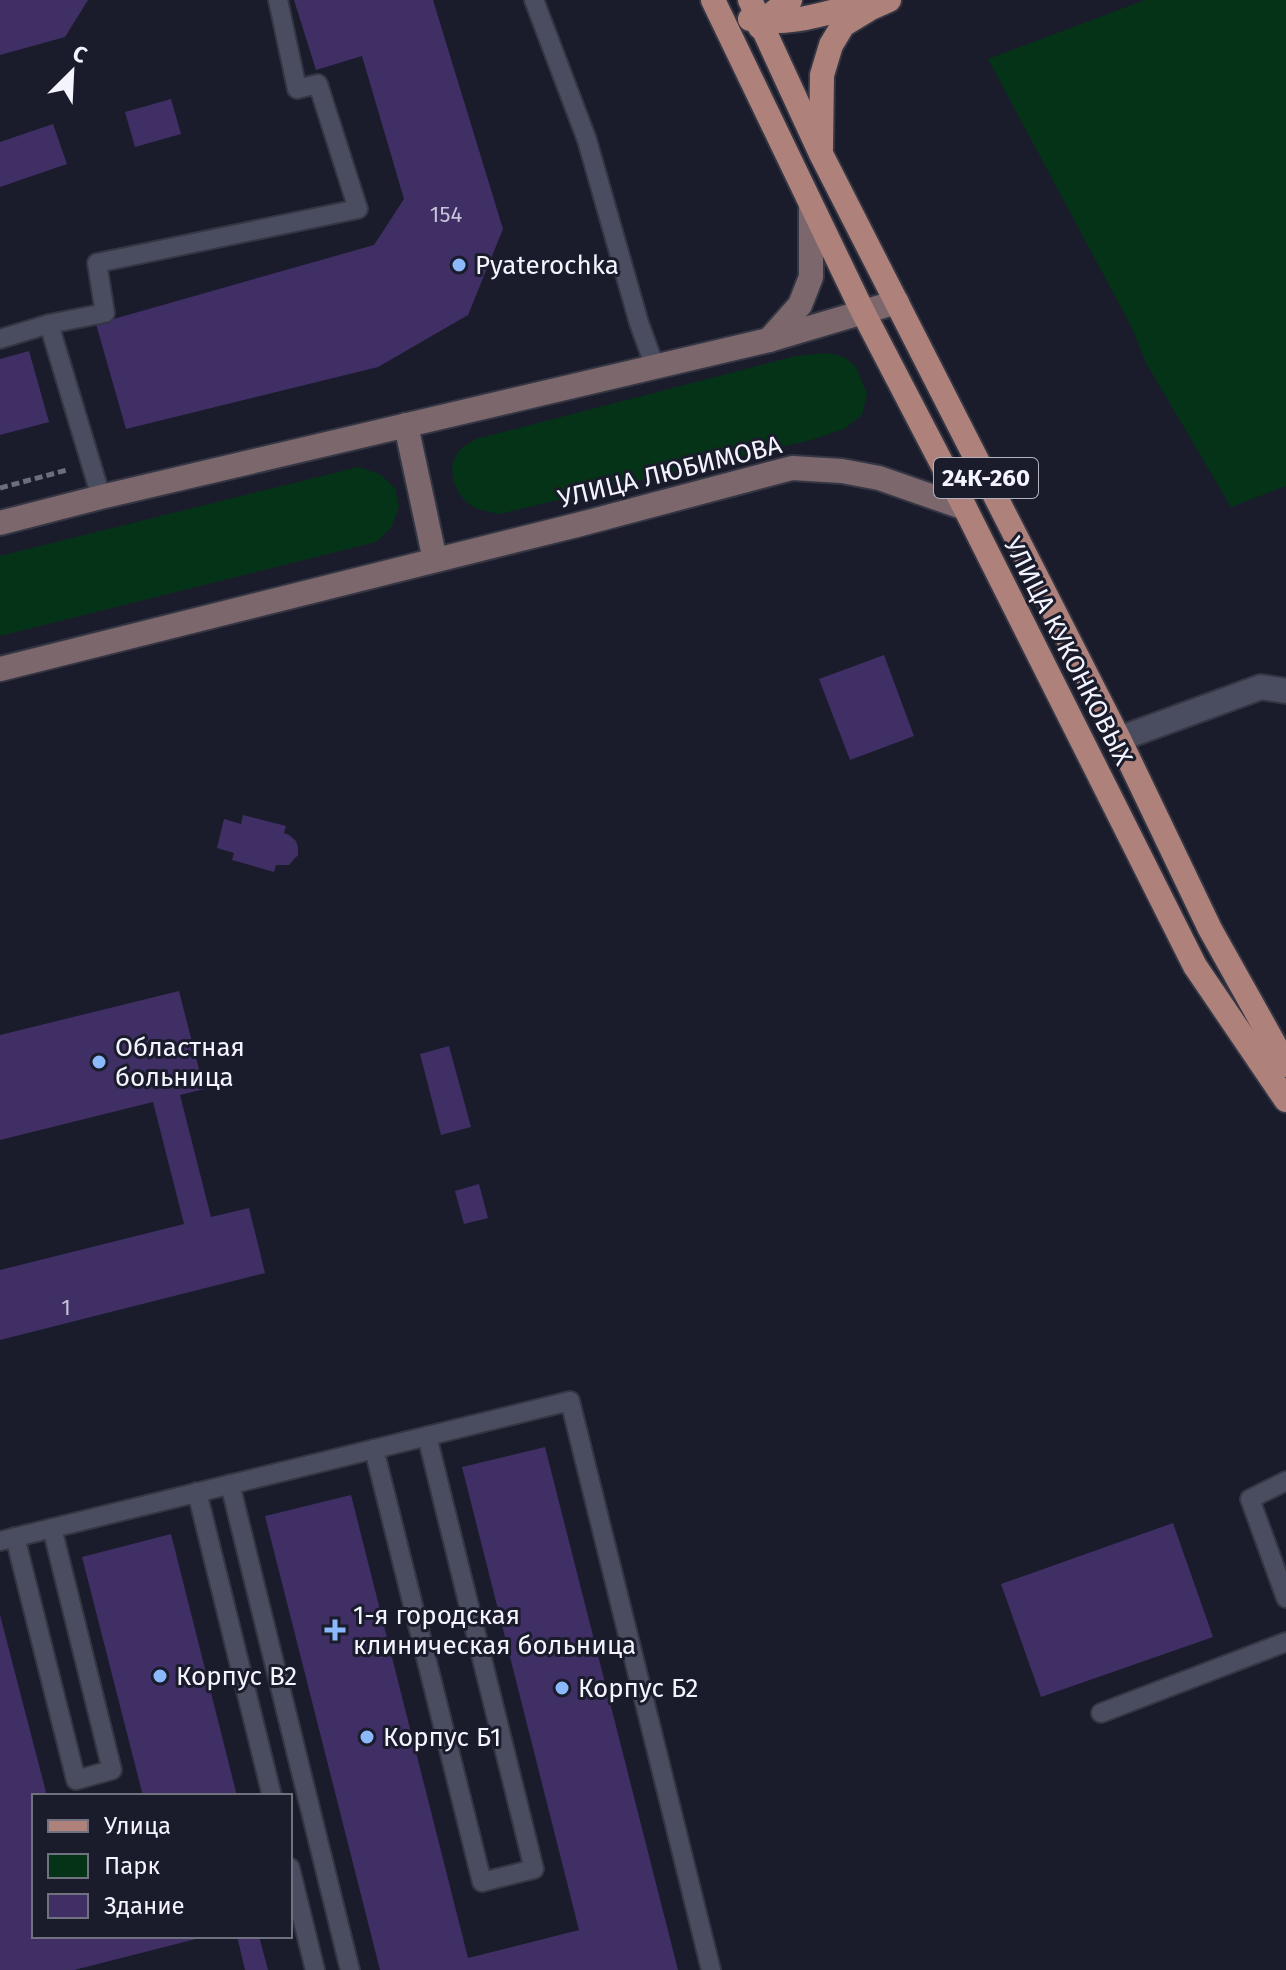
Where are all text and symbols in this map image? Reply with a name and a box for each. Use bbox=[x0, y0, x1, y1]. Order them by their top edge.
north arrow bbox=[32, 32, 112, 112]
text: С bbox=[69, 39, 92, 69]
house number: 154 bbox=[430, 201, 462, 228]
place label: Pyaterochka bbox=[475, 250, 619, 281]
marker: Pyaterochka bbox=[450, 256, 468, 274]
street label: УЛИЦА ЛЮБИМОВА bbox=[555, 429, 785, 515]
road number: 24К-260 bbox=[934, 458, 1038, 498]
street label: УЛИЦА КУКОНКОВЫХ bbox=[997, 532, 1139, 770]
place label: Областная больница bbox=[115, 1032, 245, 1093]
marker: Областная больница bbox=[90, 1053, 108, 1071]
house number: 1 bbox=[61, 1294, 71, 1321]
place label: 1-я городская клиническая больница bbox=[353, 1600, 636, 1661]
marker: 1-я городская клиническая больница bbox=[324, 1619, 346, 1641]
place label: Корпус В2 bbox=[176, 1661, 297, 1692]
marker: Корпус В2 bbox=[151, 1667, 169, 1685]
place label: Корпус Б2 bbox=[578, 1673, 698, 1704]
marker: Корпус Б2 bbox=[553, 1679, 571, 1697]
place label: Корпус Б1 bbox=[383, 1722, 501, 1753]
marker: Корпус Б1 bbox=[358, 1728, 376, 1746]
legend bbox=[32, 1794, 292, 1938]
text: Улица bbox=[104, 1812, 171, 1840]
text: Парк bbox=[104, 1852, 161, 1880]
text: Здание bbox=[104, 1892, 185, 1920]

